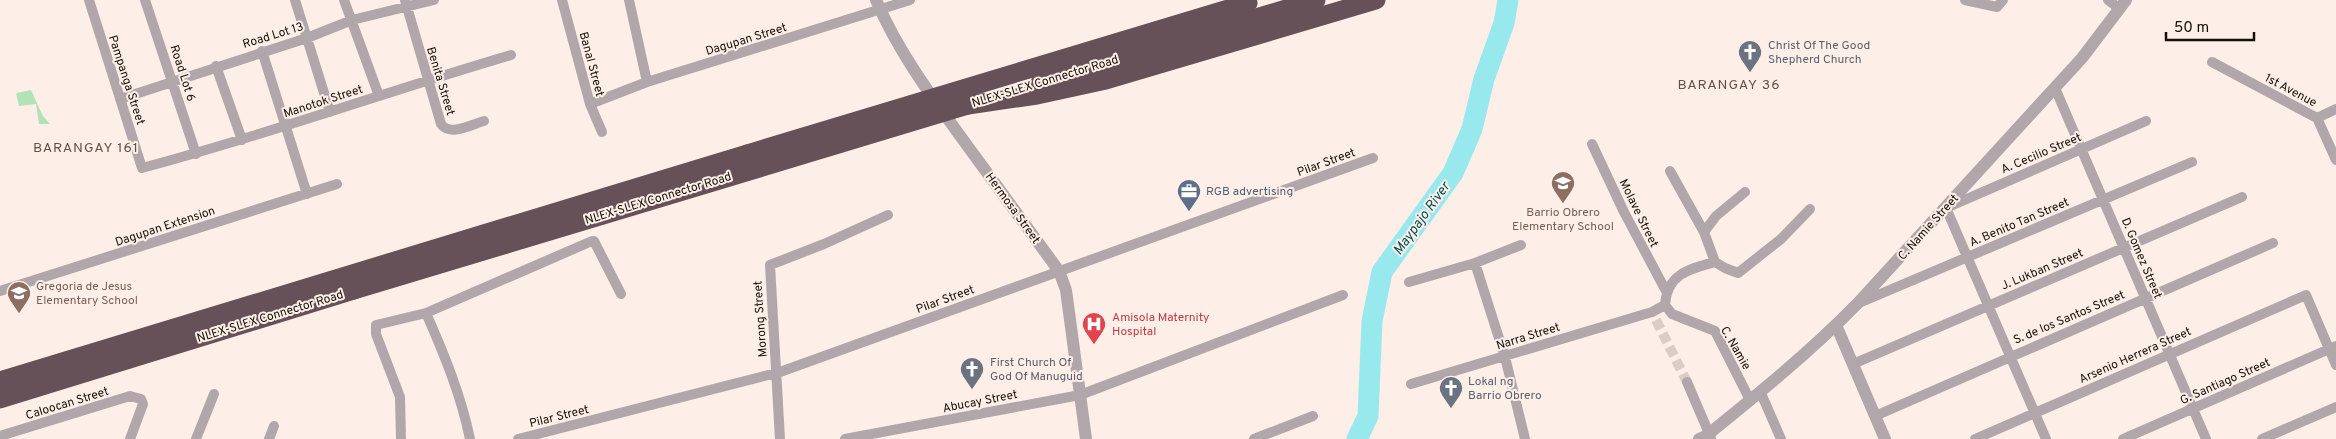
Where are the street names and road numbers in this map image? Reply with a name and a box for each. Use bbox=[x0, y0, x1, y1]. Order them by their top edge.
street label: Road Lot 13 bbox=[241, 19, 306, 53]
street label: Dagupan Street bbox=[704, 20, 789, 60]
street label: Banal Street bbox=[575, 30, 607, 98]
street label: Pampanga Street bbox=[104, 33, 148, 127]
street label: Road Lot 6 bbox=[165, 43, 199, 104]
street label: Benita Street bbox=[422, 45, 458, 118]
street label: NLEX-SLEX Connector Road bbox=[970, 52, 1120, 112]
street label: 1st Avenue bbox=[2262, 70, 2319, 111]
street label: Manotok Street bbox=[282, 82, 365, 122]
street label: A. Cecilio Street bbox=[1999, 130, 2084, 178]
street label: Pilar Street bbox=[1295, 145, 1358, 181]
street label: NLEX-SLEX Connector Road bbox=[583, 169, 733, 229]
street label: Hermosa Street bbox=[981, 170, 1043, 247]
street label: Molave Street bbox=[1615, 177, 1662, 250]
street label: C. Namie Street bbox=[1895, 191, 1963, 264]
street label: A. Benito Tan Street bbox=[1967, 195, 2072, 251]
street label: Dagupan Extension bbox=[113, 203, 217, 251]
street label: D. Gomez Street bbox=[2117, 215, 2165, 301]
street label: J. Lukban Street bbox=[1999, 245, 2086, 294]
street label: Morong Street bbox=[750, 280, 772, 358]
street label: Pilar Street bbox=[914, 282, 977, 318]
street label: NLEX-SLEX Connector Road bbox=[195, 287, 345, 347]
street label: S. de los Santos Street bbox=[2011, 287, 2127, 349]
street label: Narra Street bbox=[1494, 320, 1562, 354]
street label: C. Namie bbox=[1716, 324, 1754, 373]
street label: Arsenio Herrera Street bbox=[2077, 324, 2194, 388]
street label: G. Santiago Street bbox=[2178, 355, 2273, 409]
street label: Caloocan Street bbox=[24, 384, 111, 424]
street label: Abucay Street bbox=[941, 387, 1019, 417]
street label: Pilar Street bbox=[528, 402, 591, 432]

